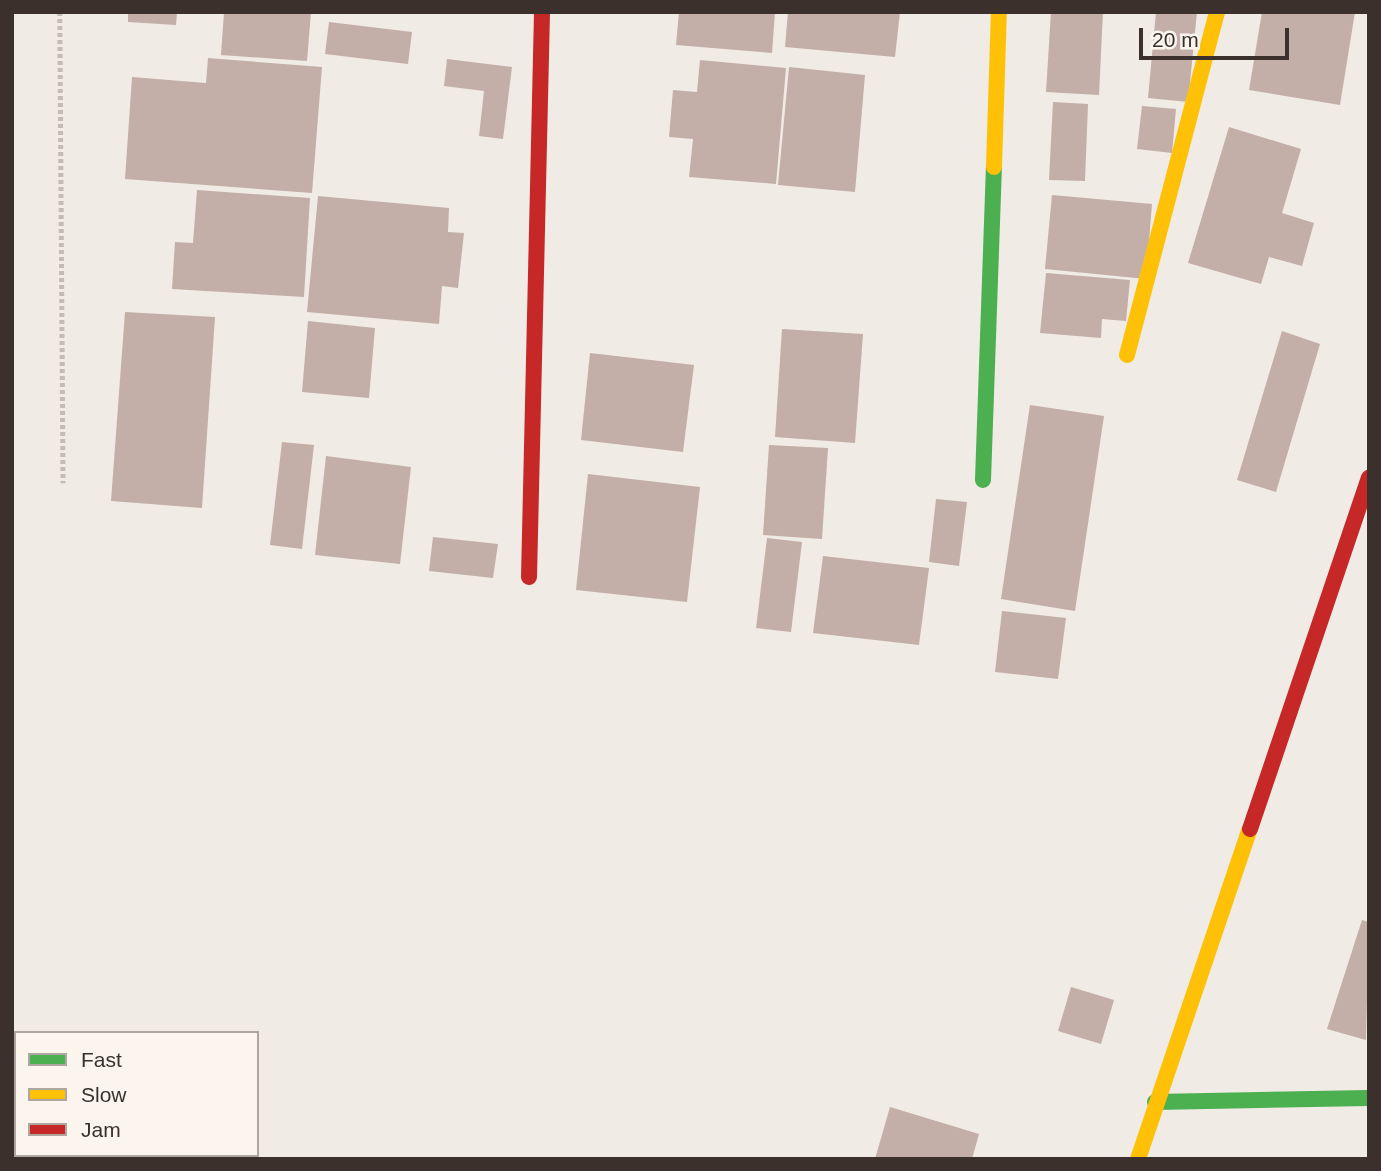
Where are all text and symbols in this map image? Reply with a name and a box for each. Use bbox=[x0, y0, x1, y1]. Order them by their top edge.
scale bar bbox=[1143, 14, 1294, 58]
text: 20 m bbox=[1152, 28, 1199, 51]
legend bbox=[14, 1031, 259, 1157]
text: Fast bbox=[81, 1048, 122, 1071]
text: Slow bbox=[81, 1083, 127, 1106]
text: Jam bbox=[81, 1118, 121, 1141]

